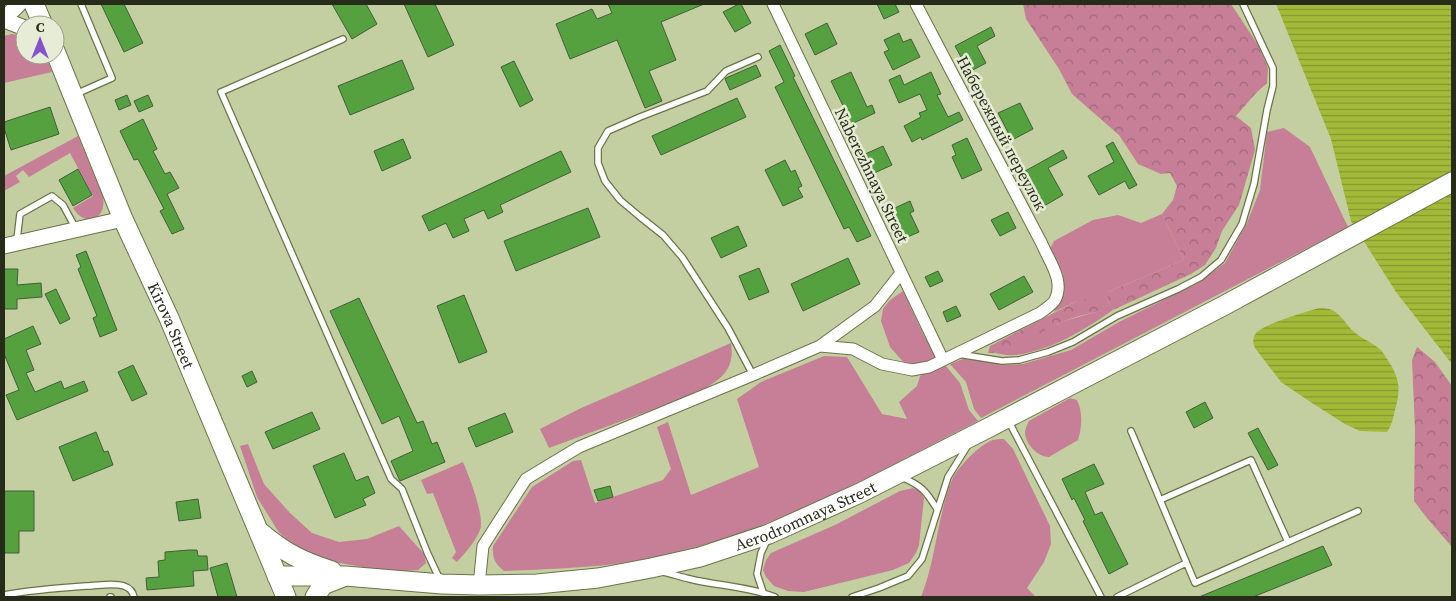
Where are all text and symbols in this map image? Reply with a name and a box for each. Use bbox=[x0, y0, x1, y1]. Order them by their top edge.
north arrow bbox=[15, 15, 65, 65]
text: С bbox=[36, 17, 45, 37]
street label: Набережный переулок bbox=[952, 52, 1052, 214]
street label: Naberezhnaya Street bbox=[830, 104, 915, 247]
street label: Kirova Street bbox=[143, 279, 200, 372]
street label: Aerodromnaya Street bbox=[732, 475, 880, 556]

